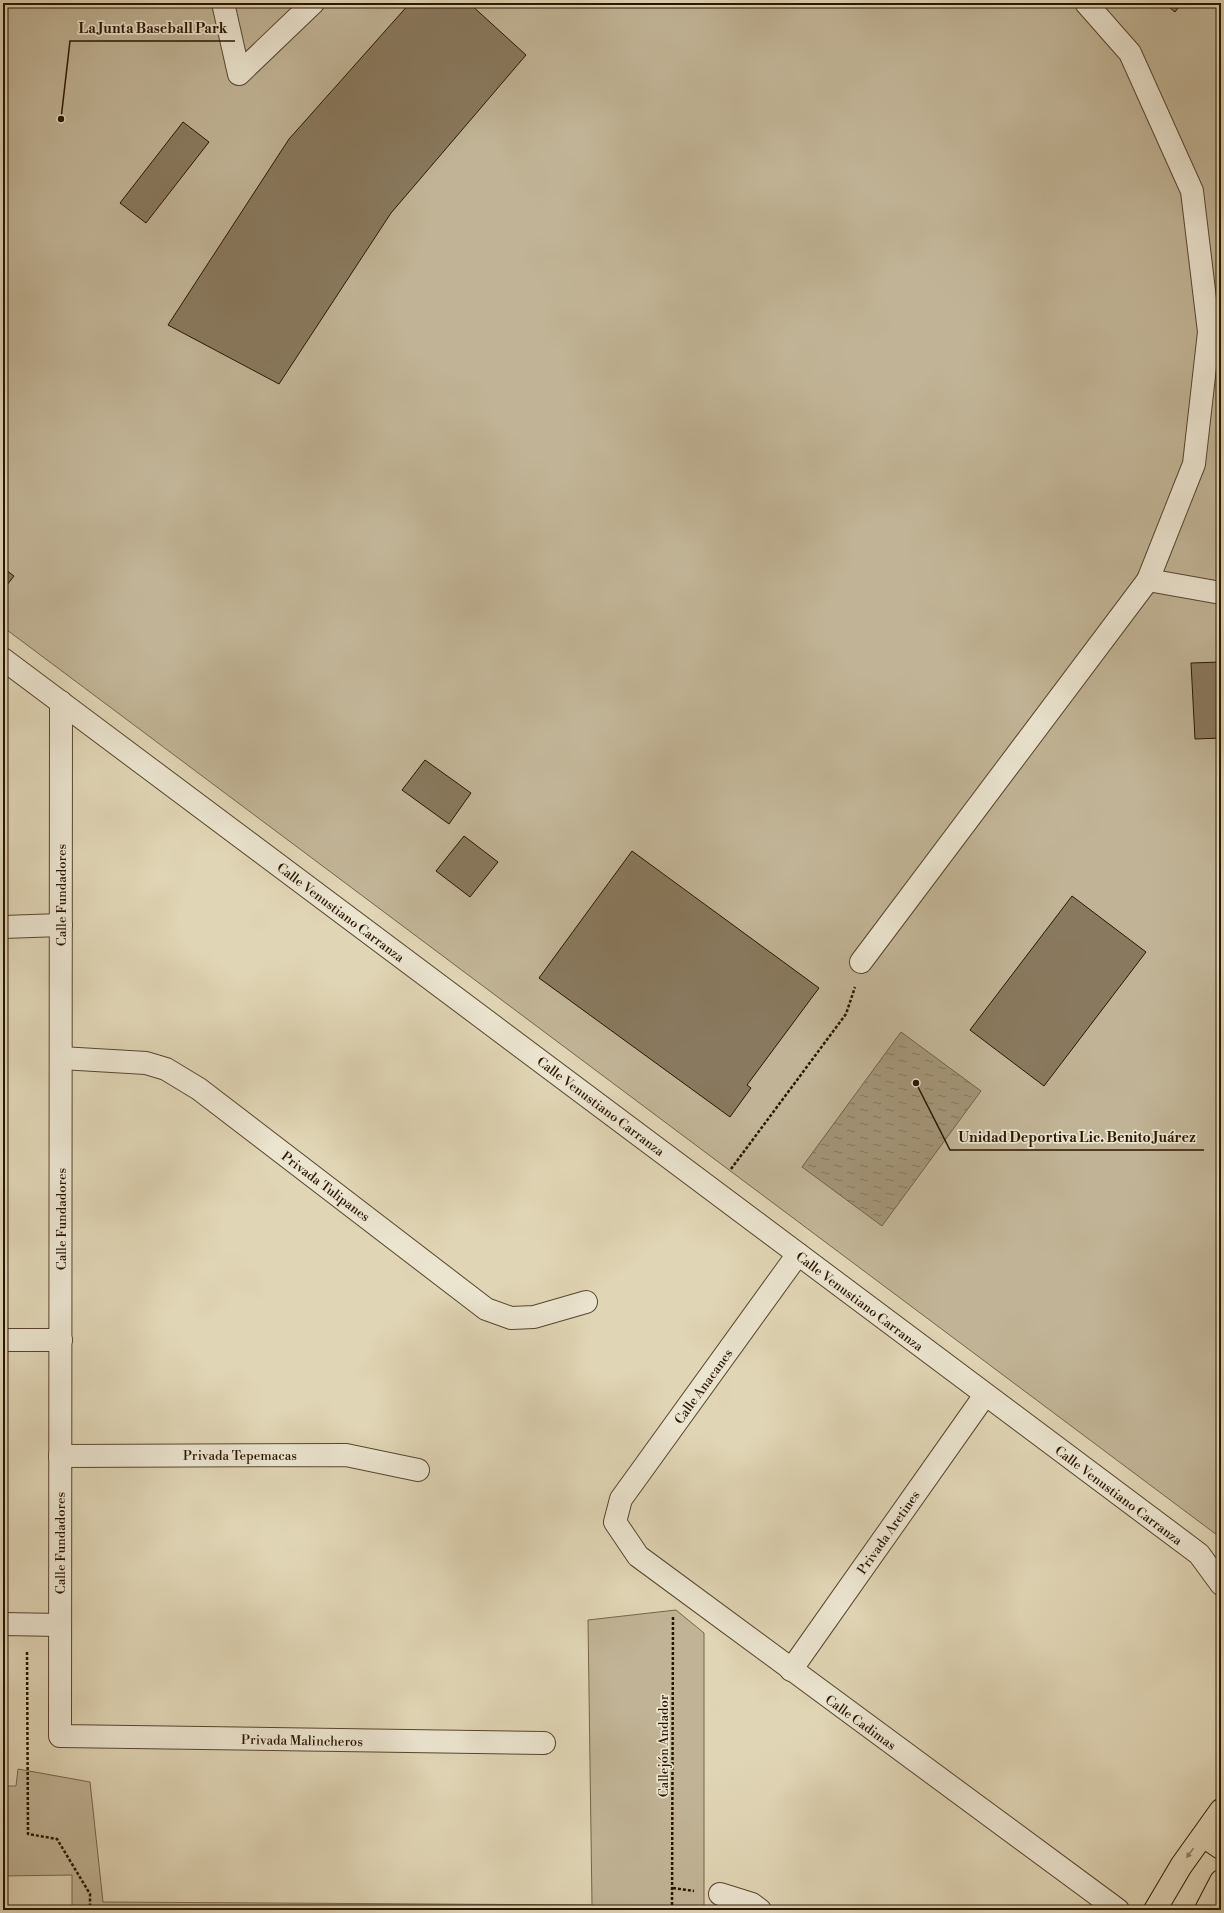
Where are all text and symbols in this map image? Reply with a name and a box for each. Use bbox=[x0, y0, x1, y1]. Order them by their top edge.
callout: La Junta Baseball Park bbox=[70, 15, 235, 41]
text: La Junta Baseball Park bbox=[79, 20, 228, 38]
street label: Calle Fundadores bbox=[54, 843, 70, 946]
street label: Calle Venustiano Carranza bbox=[274, 860, 408, 966]
street label: Calle Venustiano Carranza bbox=[534, 1054, 668, 1160]
callout: Unidad Deportiva Lic. Benito Juárez bbox=[950, 1124, 1204, 1150]
text: Unidad Deportiva Lic. Benito Juárez bbox=[958, 1129, 1196, 1147]
street label: Privada Tulipanes bbox=[278, 1148, 373, 1225]
street label: Calle Fundadores bbox=[54, 1167, 70, 1270]
street label: Calle Venustiano Carranza bbox=[793, 1249, 927, 1355]
street label: Calle Anacanes bbox=[671, 1346, 737, 1427]
street label: Calle Venustiano Carranza bbox=[1052, 1443, 1186, 1549]
street label: Privada Tepemacas bbox=[183, 1448, 297, 1464]
street label: Privada Aretines bbox=[854, 1487, 924, 1578]
street label: Calle Fundadores bbox=[53, 1491, 69, 1594]
street label: Calle Cadimas bbox=[822, 1692, 899, 1754]
street label: Callejón Andador bbox=[656, 1694, 672, 1797]
street label: Privada Malincheros bbox=[241, 1732, 363, 1750]
one-way arrow bbox=[1186, 1848, 1194, 1859]

